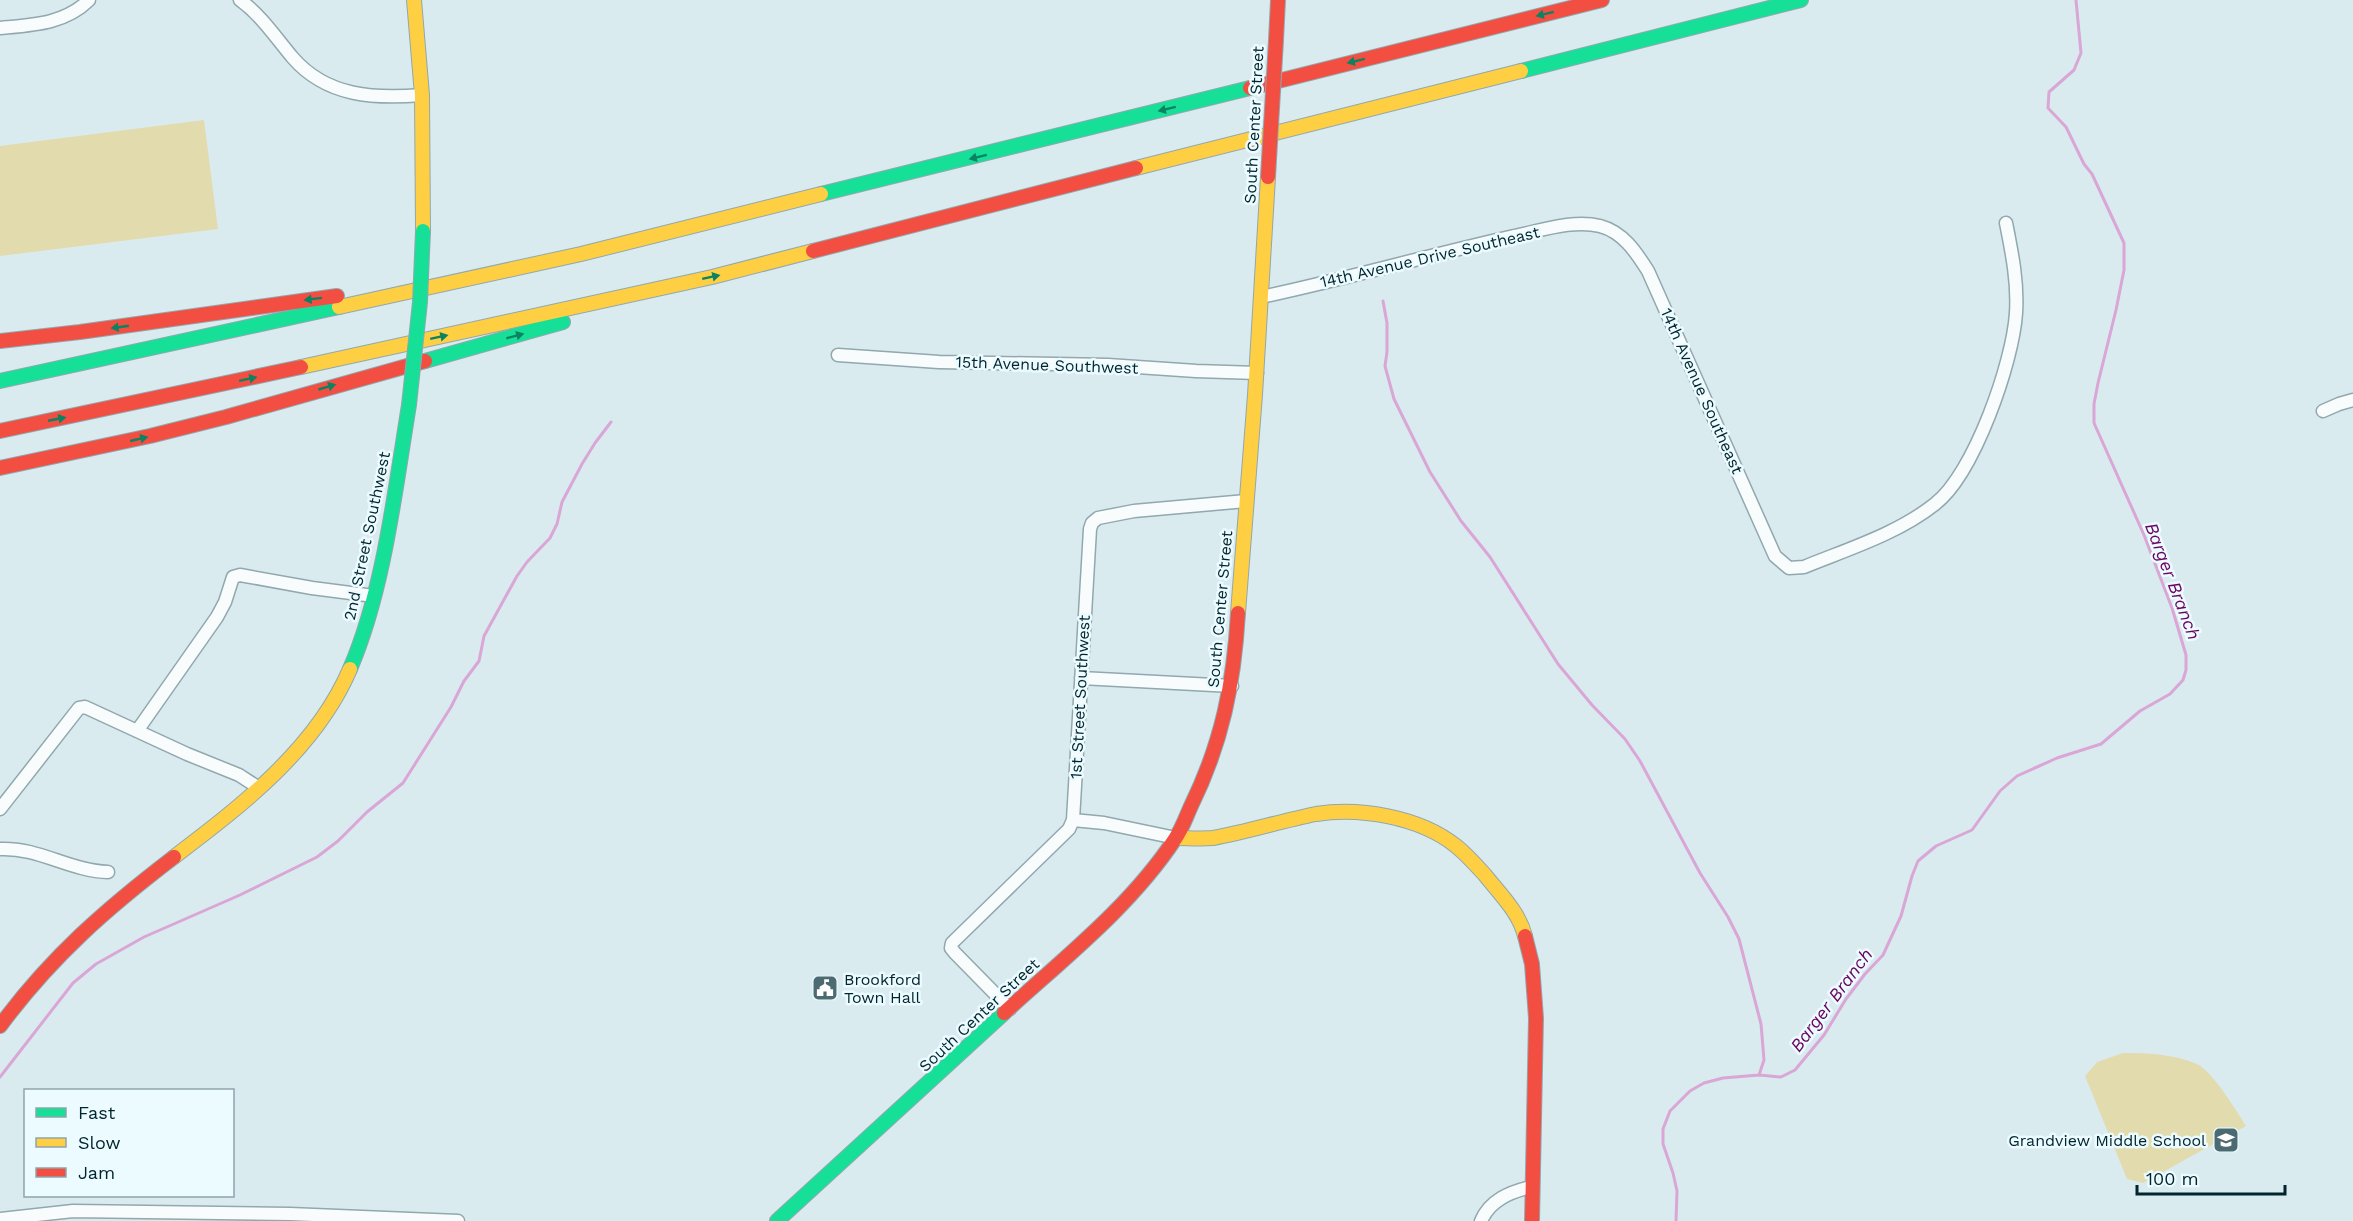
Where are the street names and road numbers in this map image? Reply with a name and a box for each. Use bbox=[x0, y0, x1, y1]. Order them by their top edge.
street label: South Center Street bbox=[1240, 46, 1268, 204]
street label: 14th Avenue Drive Southeast bbox=[1318, 222, 1542, 292]
street label: 14th Avenue Southeast bbox=[1657, 305, 1747, 477]
street label: 15th Avenue Southwest bbox=[955, 352, 1139, 378]
street label: 2nd Street Southwest bbox=[340, 450, 394, 622]
street label: South Center Street bbox=[1204, 529, 1236, 688]
street label: 1st Street Southwest bbox=[1066, 614, 1094, 779]
street label: South Center Street bbox=[915, 954, 1043, 1076]

